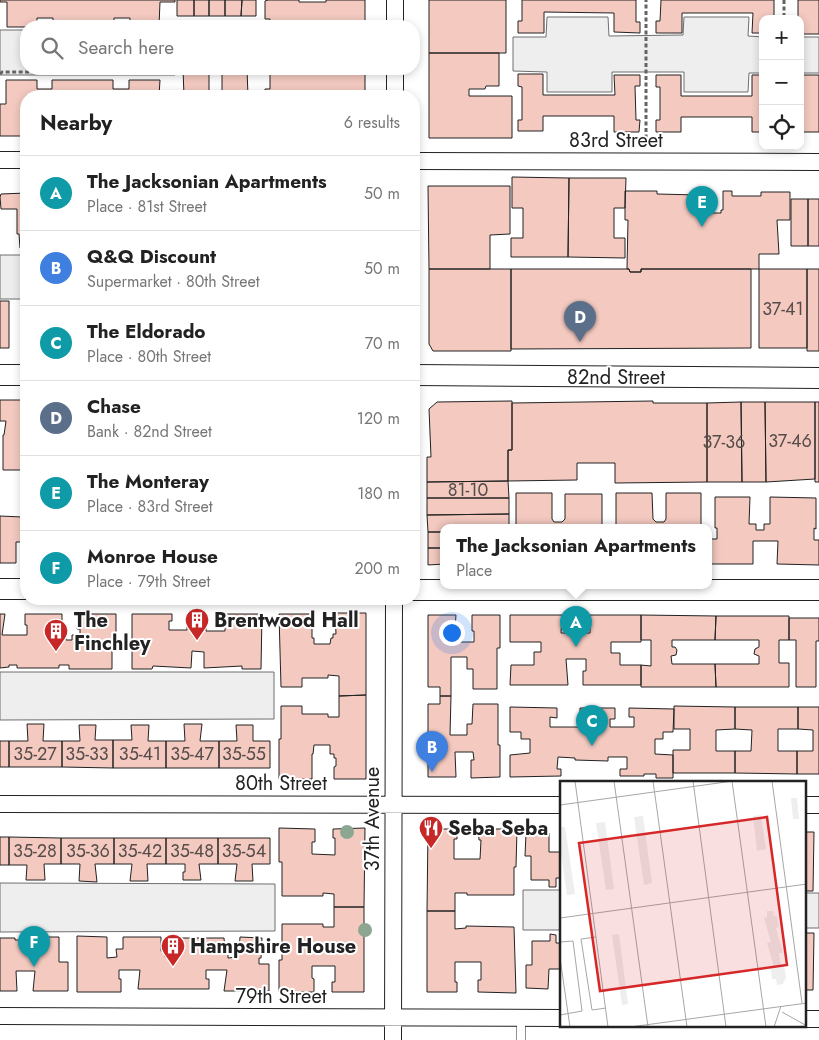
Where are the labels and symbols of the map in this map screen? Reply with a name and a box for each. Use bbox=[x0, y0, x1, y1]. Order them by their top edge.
street label: 83rd Street bbox=[569, 126, 663, 155]
pin: E bbox=[686, 186, 718, 227]
house number: 37-41 bbox=[762, 296, 804, 322]
pin: D bbox=[564, 301, 596, 342]
street label: 82nd Street bbox=[567, 363, 665, 392]
house number: 37-46 bbox=[768, 428, 812, 454]
house number: 37-36 bbox=[703, 429, 745, 455]
house number: 81-10 bbox=[448, 477, 489, 503]
place label: The Finchley bbox=[74, 606, 151, 658]
place label: Brentwood Hall bbox=[214, 606, 359, 635]
pin: A bbox=[560, 606, 592, 647]
building icon: Brentwood Hall bbox=[184, 607, 210, 641]
building icon: The Finchley bbox=[43, 618, 69, 652]
your location bbox=[439, 620, 465, 646]
pin: C bbox=[576, 705, 608, 746]
pin: B bbox=[416, 731, 448, 772]
house number: 35-27 bbox=[13, 741, 57, 767]
house number: 35-33 bbox=[65, 741, 109, 767]
house number: 35-41 bbox=[119, 741, 161, 767]
house number: 35-47 bbox=[170, 741, 214, 767]
house number: 35-55 bbox=[222, 741, 266, 767]
street label: 37th Avenue bbox=[358, 767, 387, 871]
street label: 80th Street bbox=[235, 769, 327, 798]
inset map bbox=[560, 781, 806, 1028]
place label: Seba Seba bbox=[448, 814, 548, 843]
restaurant icon: Seba Seba bbox=[418, 815, 444, 849]
house number: 35-28 bbox=[13, 838, 57, 864]
house number: 35-36 bbox=[66, 838, 110, 864]
house number: 35-42 bbox=[118, 838, 162, 864]
house number: 35-48 bbox=[170, 838, 214, 864]
house number: 35-54 bbox=[222, 838, 266, 864]
pin: F bbox=[18, 926, 50, 967]
place label: Hampshire House bbox=[190, 932, 356, 961]
building icon: Hampshire House bbox=[160, 933, 186, 967]
street label: 79th Street bbox=[235, 982, 327, 1011]

